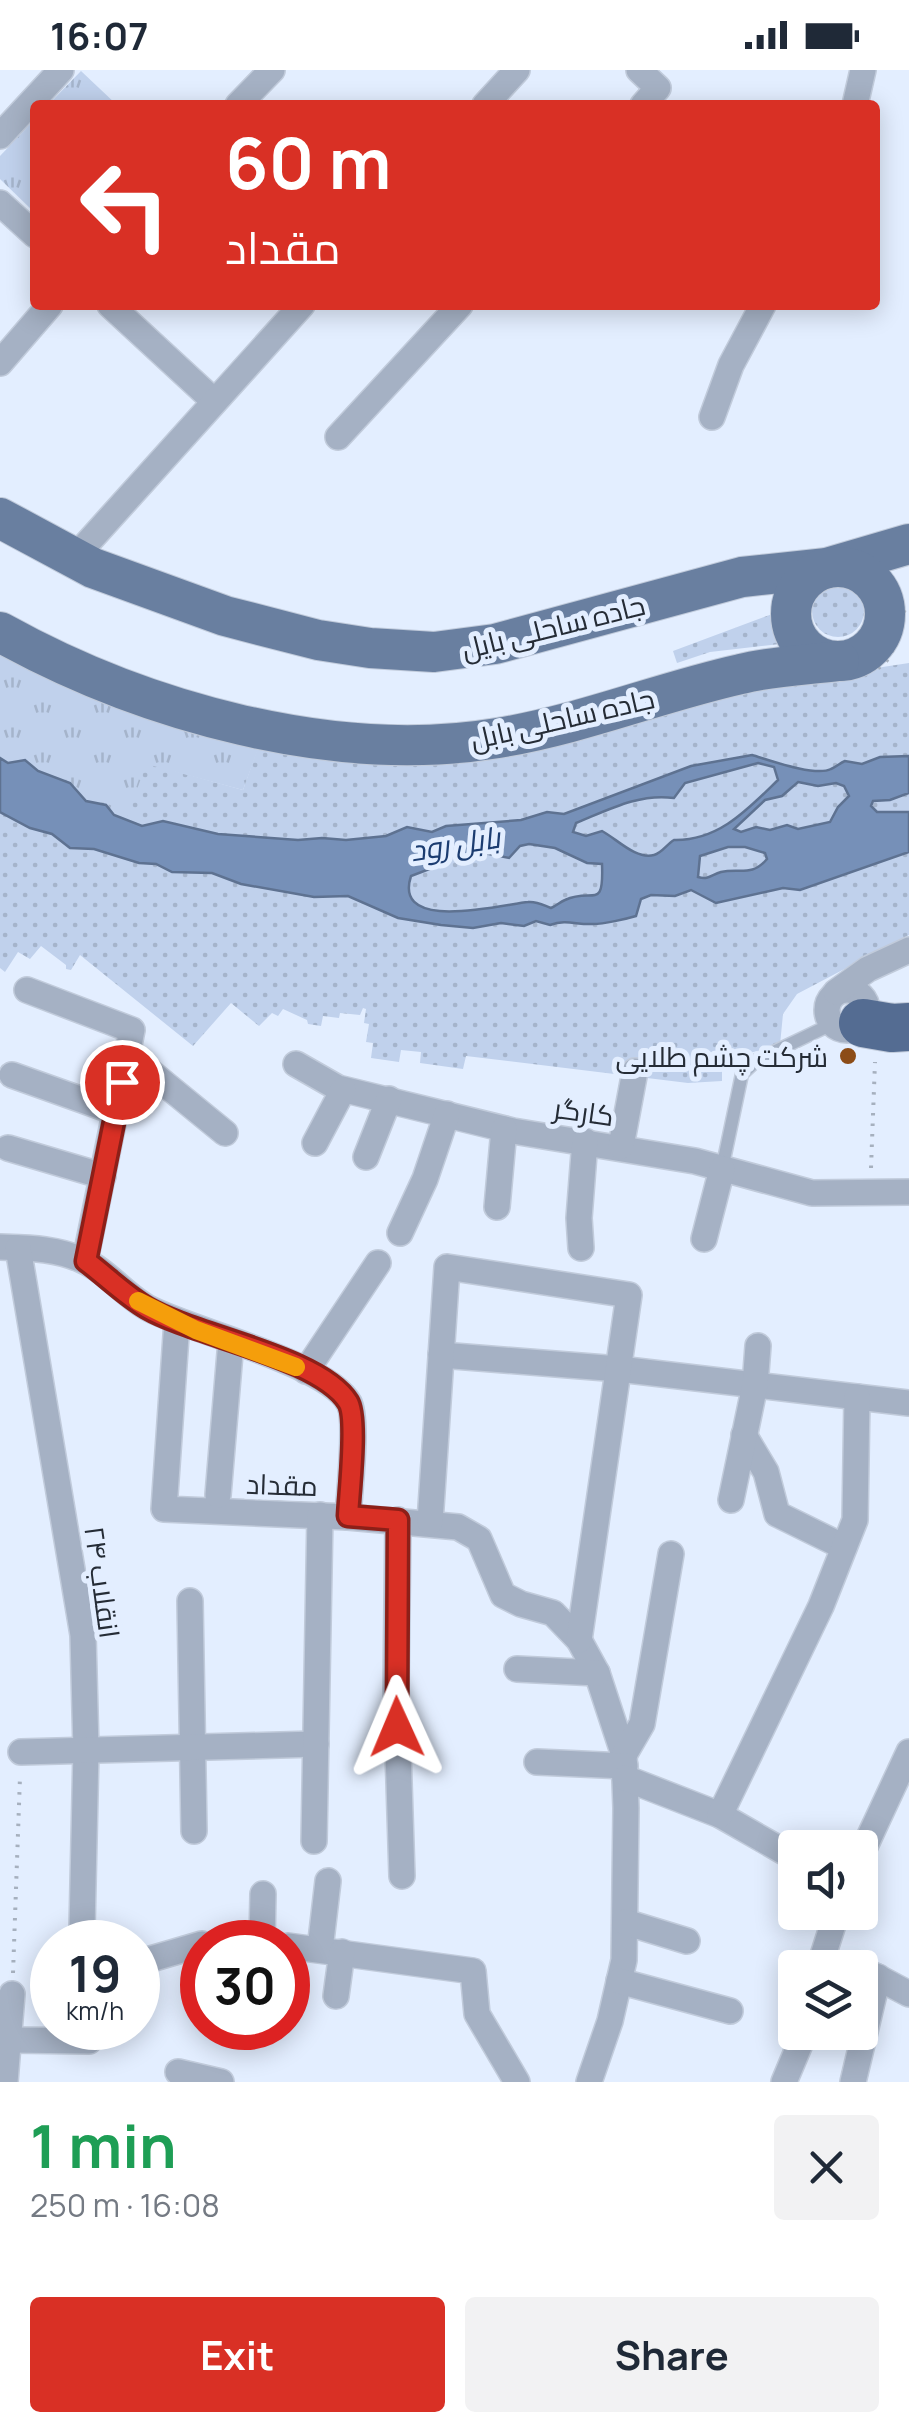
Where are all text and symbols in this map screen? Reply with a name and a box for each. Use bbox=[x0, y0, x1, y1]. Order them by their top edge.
text: 16:07 bbox=[50, 9, 149, 61]
text: 60 m bbox=[225, 114, 392, 210]
icon: left bbox=[60, 140, 190, 270]
text: مقداد bbox=[225, 216, 341, 278]
street label: جاده ساحلی بایل bbox=[457, 585, 649, 667]
street label: جاده ساحلی بابل bbox=[466, 678, 658, 758]
water label: بابل رود bbox=[407, 815, 505, 870]
place label: شرکت چشم طلایی bbox=[615, 1037, 828, 1077]
pin bbox=[80, 1040, 165, 1125]
marker: شرکت چشم طلایی bbox=[837, 1045, 859, 1067]
icon: arrive bbox=[95, 1055, 150, 1110]
street label: کارگر bbox=[549, 1088, 617, 1134]
street label: مقداد bbox=[245, 1464, 319, 1504]
street label: انقلاب ۲۴ bbox=[76, 1524, 130, 1640]
position arrow bbox=[345, 1675, 449, 1779]
map controls bbox=[778, 1830, 878, 2050]
button: sound bbox=[778, 1830, 878, 1930]
speed limit sign: 30 bbox=[180, 1920, 310, 2050]
text: 19 bbox=[69, 1939, 121, 2007]
button: layers bbox=[778, 1950, 878, 2050]
text: km/h bbox=[66, 1993, 124, 2028]
text: 1 min bbox=[30, 2104, 177, 2186]
button: close bbox=[774, 2115, 879, 2220]
text: 250 m · 16:08 bbox=[30, 2183, 220, 2227]
button: Exit bbox=[30, 2297, 445, 2412]
button: Share bbox=[465, 2297, 879, 2412]

